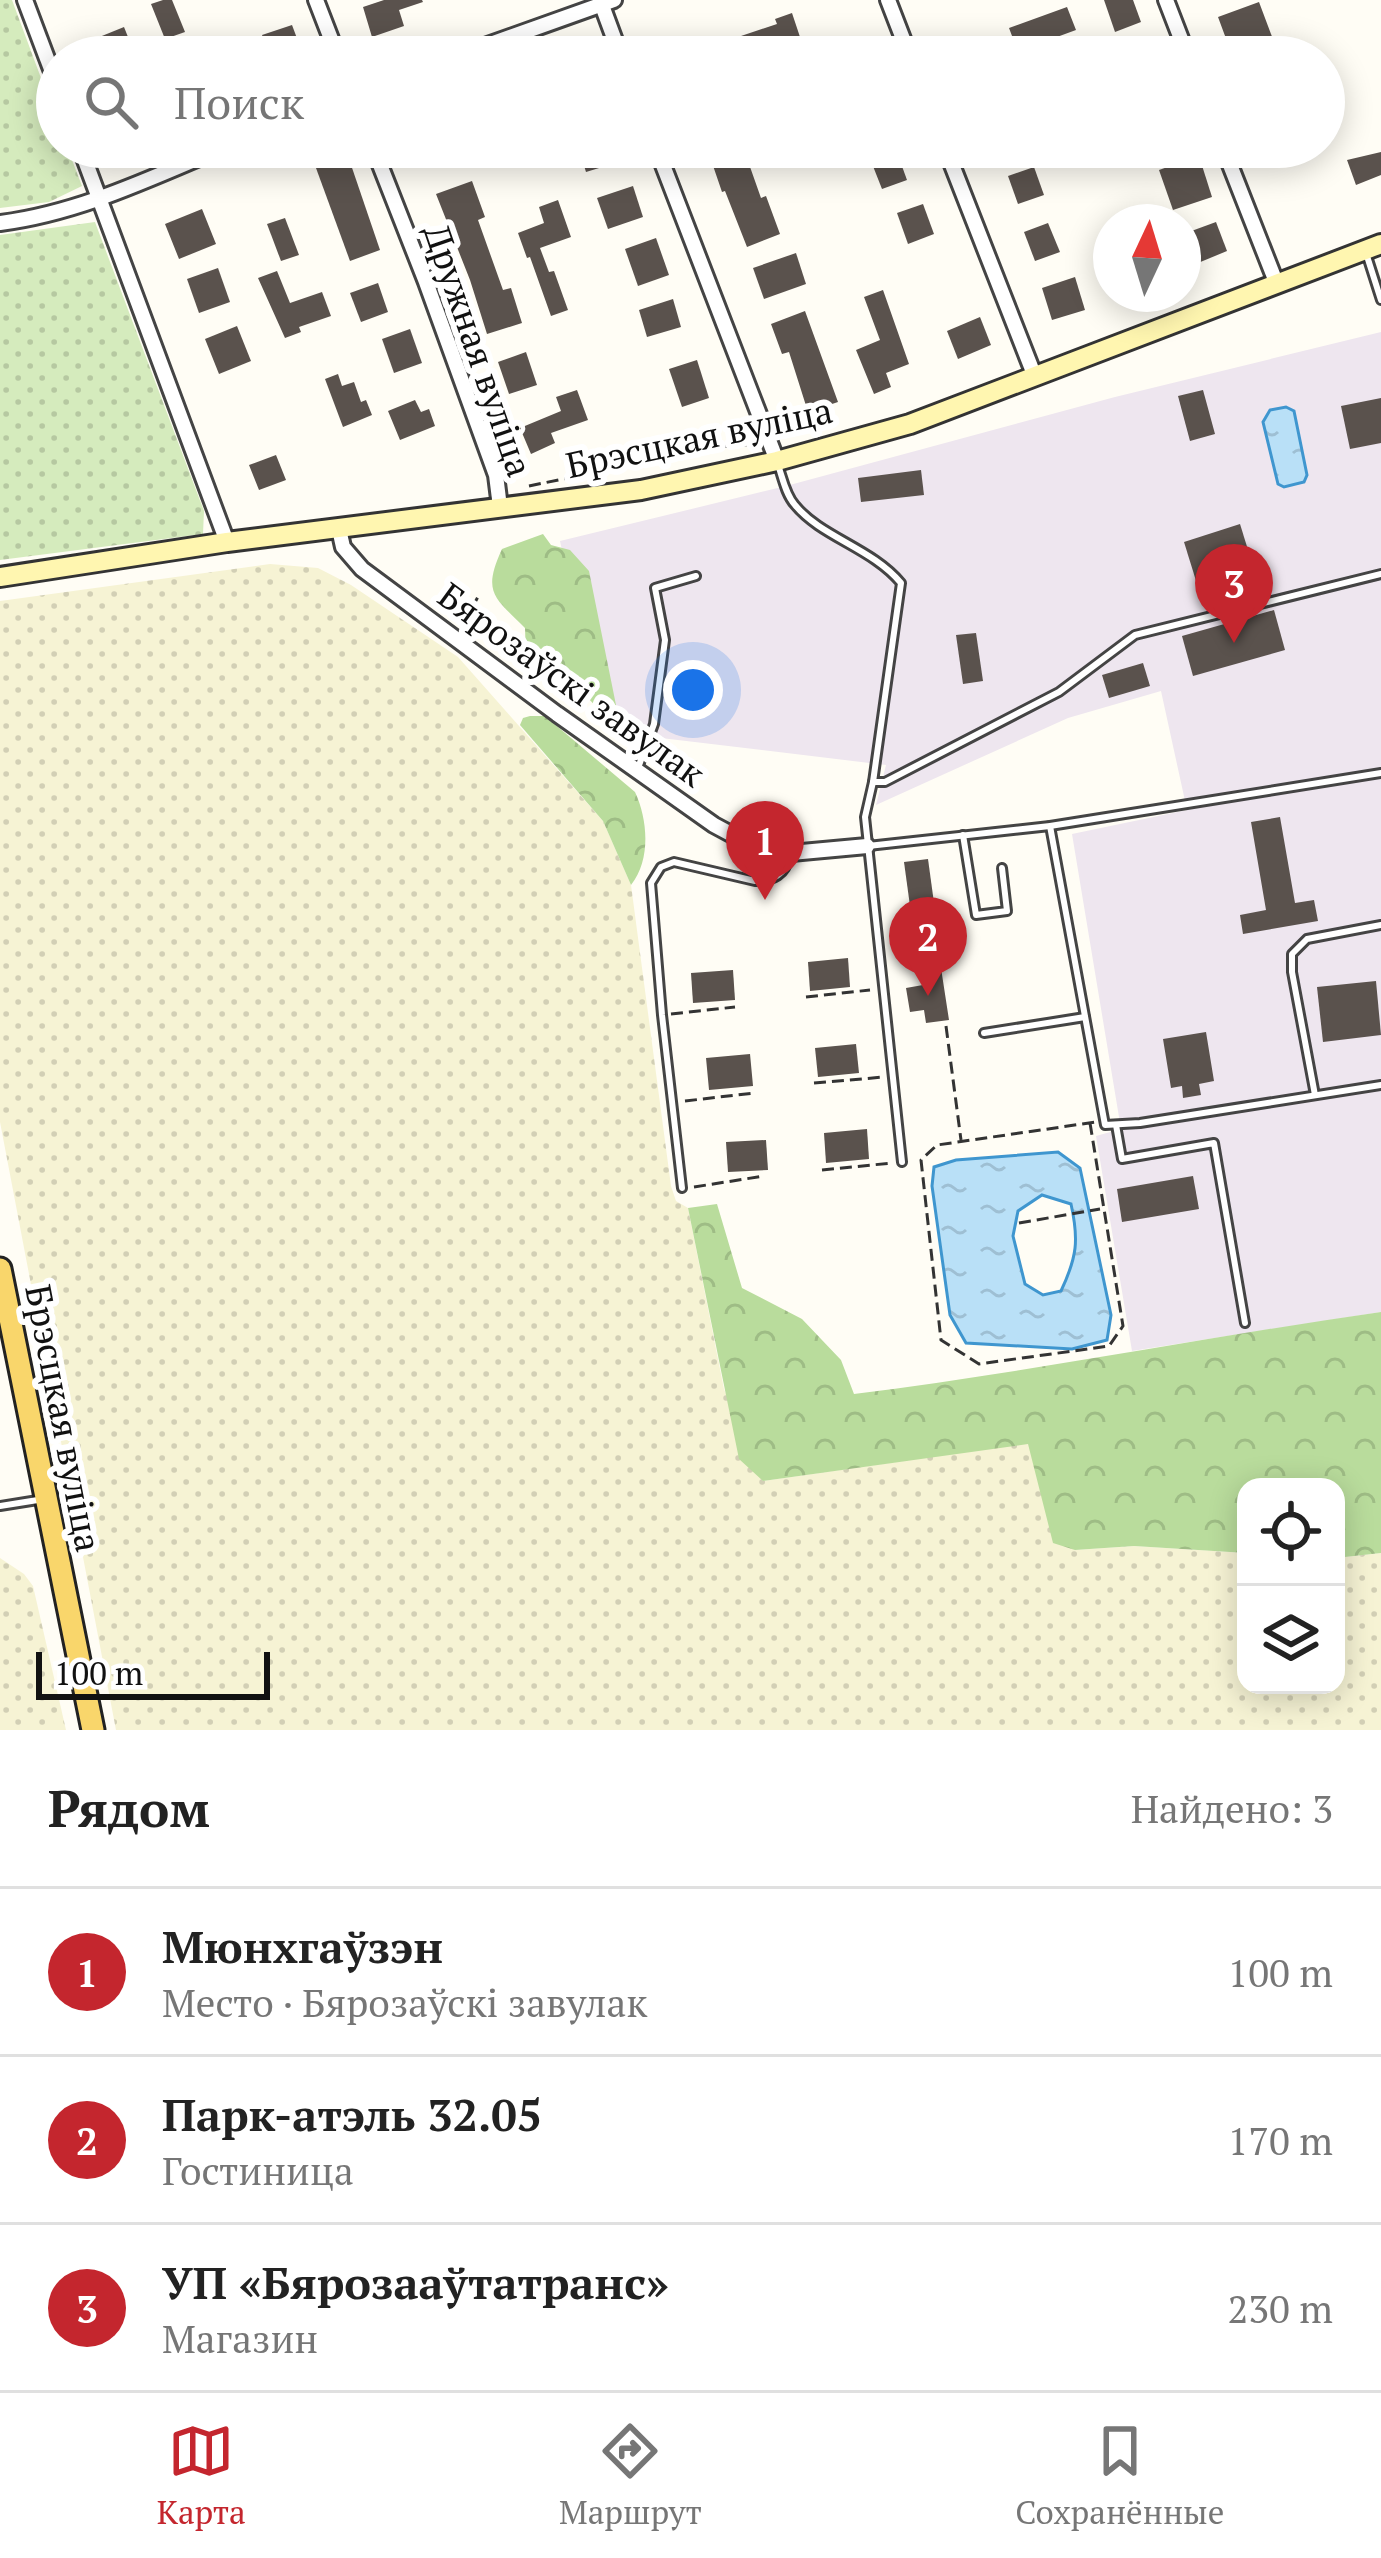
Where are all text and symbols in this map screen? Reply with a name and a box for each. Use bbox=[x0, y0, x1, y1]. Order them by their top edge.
search box bbox=[36, 36, 1345, 168]
icon: search bbox=[78, 69, 144, 135]
text: Поиск bbox=[174, 72, 304, 132]
north arrow bbox=[1093, 204, 1201, 312]
street label: Дружная вуліца bbox=[414, 218, 544, 482]
street label: Брэсцкая вуліца bbox=[562, 386, 836, 488]
pin: 3 bbox=[1195, 544, 1273, 643]
street label: Бярозаўскі завулак bbox=[429, 571, 715, 797]
your location bbox=[663, 660, 723, 720]
pin: 1 bbox=[726, 801, 804, 900]
pin: 2 bbox=[889, 897, 967, 996]
street label: Брэсцкая вуліца bbox=[15, 1280, 113, 1556]
map controls bbox=[1237, 1478, 1345, 1694]
button: locate bbox=[1237, 1478, 1345, 1586]
button: layers bbox=[1237, 1586, 1345, 1694]
scale bar bbox=[36, 1646, 270, 1699]
text: 100 m bbox=[54, 1651, 143, 1694]
text: Рядом bbox=[48, 1774, 210, 1842]
text: Найдено: 3 bbox=[1131, 1782, 1333, 1834]
text: Мюнхгаўзэн bbox=[162, 1916, 443, 1976]
text: 1 bbox=[76, 1946, 98, 1998]
text: 100 m bbox=[1228, 1946, 1333, 1998]
text: Место · Бярозаўскі завулак bbox=[162, 1976, 647, 2028]
text: Парк-атэль 32.05 bbox=[162, 2084, 542, 2144]
text: 2 bbox=[76, 2114, 98, 2166]
text: 170 m bbox=[1228, 2114, 1333, 2166]
text: Гостиница bbox=[162, 2144, 354, 2196]
text: УП «Бярозааўтатранс» bbox=[162, 2252, 669, 2312]
text: 3 bbox=[76, 2282, 98, 2334]
text: 230 m bbox=[1228, 2282, 1333, 2334]
text: Магазин bbox=[162, 2312, 318, 2364]
tab: Карта bbox=[157, 2418, 246, 2533]
tab: Маршрут bbox=[559, 2418, 702, 2533]
tab: Сохранённые bbox=[1015, 2418, 1224, 2533]

